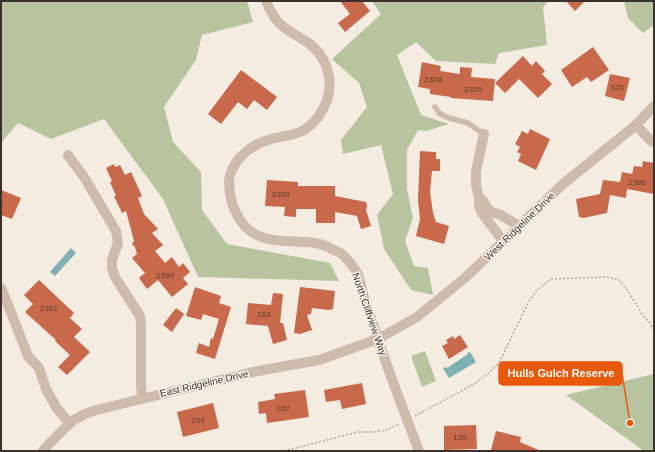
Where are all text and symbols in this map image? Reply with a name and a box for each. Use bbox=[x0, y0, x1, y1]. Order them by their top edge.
house number: 2328 bbox=[424, 75, 442, 84]
house number: 325 bbox=[610, 83, 624, 92]
house number: 2320 bbox=[464, 85, 482, 94]
house number: 2380 bbox=[628, 178, 646, 187]
house number: 2393 bbox=[272, 190, 290, 199]
street label: West Ridgeline Drive bbox=[482, 190, 557, 263]
house number: 2399 bbox=[156, 271, 174, 280]
street label: North Cliffview Way bbox=[350, 271, 389, 357]
house number: 2361 bbox=[40, 304, 58, 313]
house number: 163 bbox=[257, 310, 271, 319]
callout: Hulls Gulch Reserve bbox=[499, 362, 622, 385]
text: Hulls Gulch Reserve bbox=[508, 367, 615, 379]
street label: East Ridgeline Drive bbox=[159, 368, 250, 399]
house number: 162 bbox=[276, 404, 290, 413]
house number: 204 bbox=[191, 416, 205, 425]
house number: 139 bbox=[453, 433, 467, 442]

